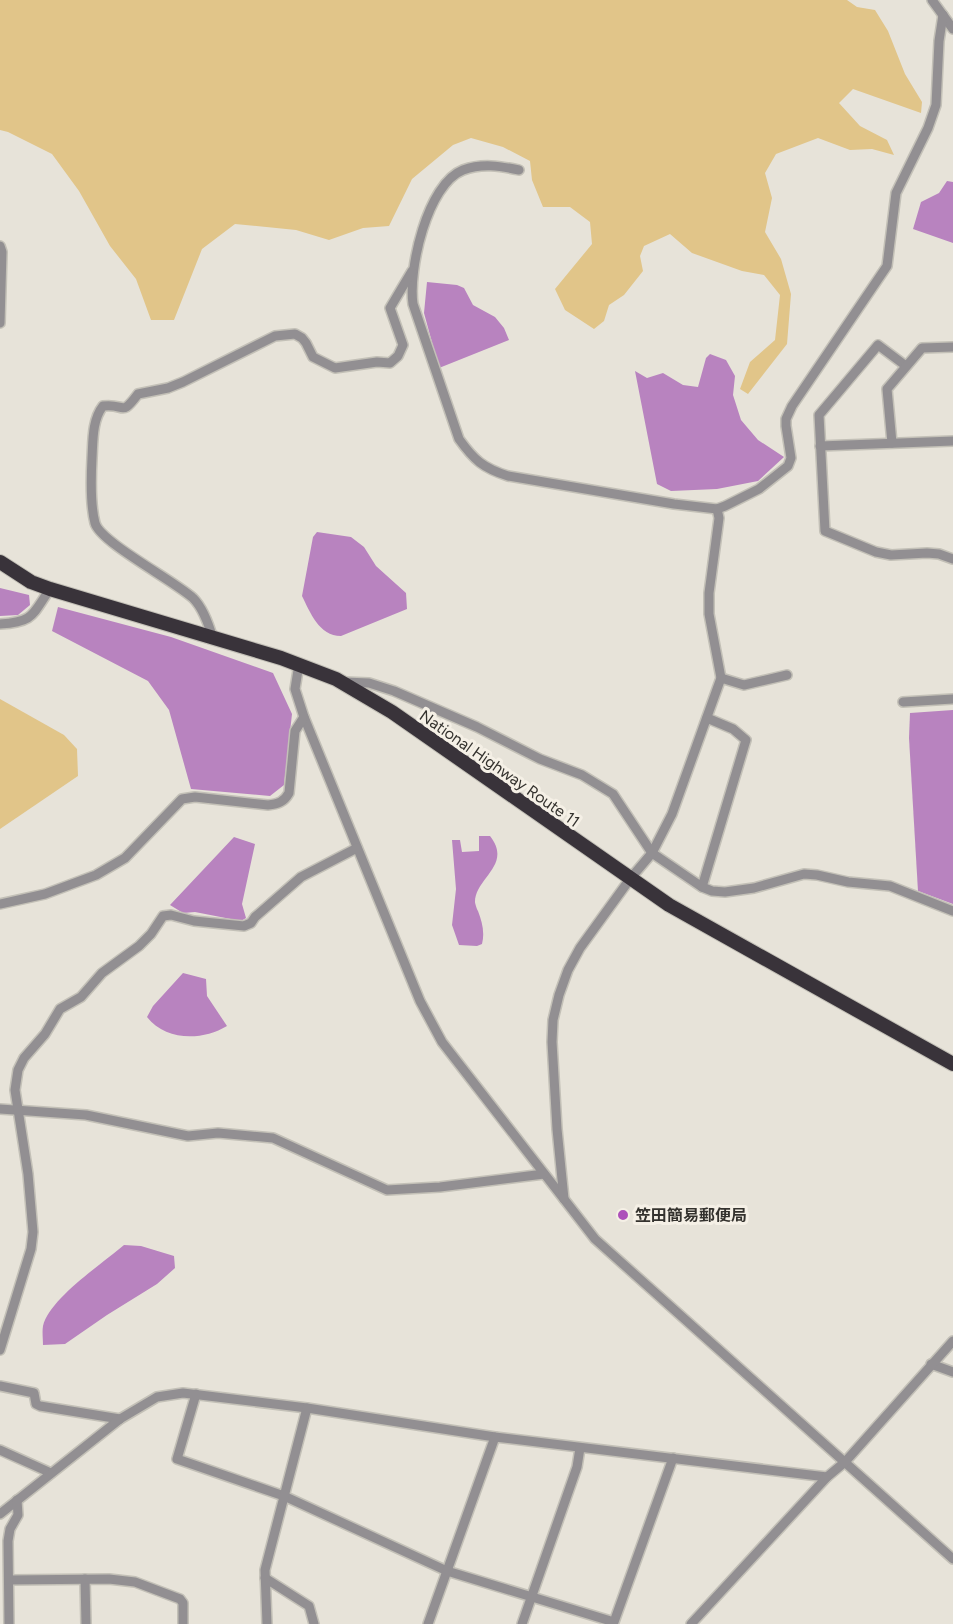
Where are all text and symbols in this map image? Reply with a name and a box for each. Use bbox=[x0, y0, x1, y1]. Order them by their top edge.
street label: National Highway Route 11 bbox=[416, 706, 583, 831]
place label: 笠田簡易郵便局 bbox=[635, 1206, 747, 1225]
marker: 笠田簡易郵便局 bbox=[616, 1208, 630, 1222]

